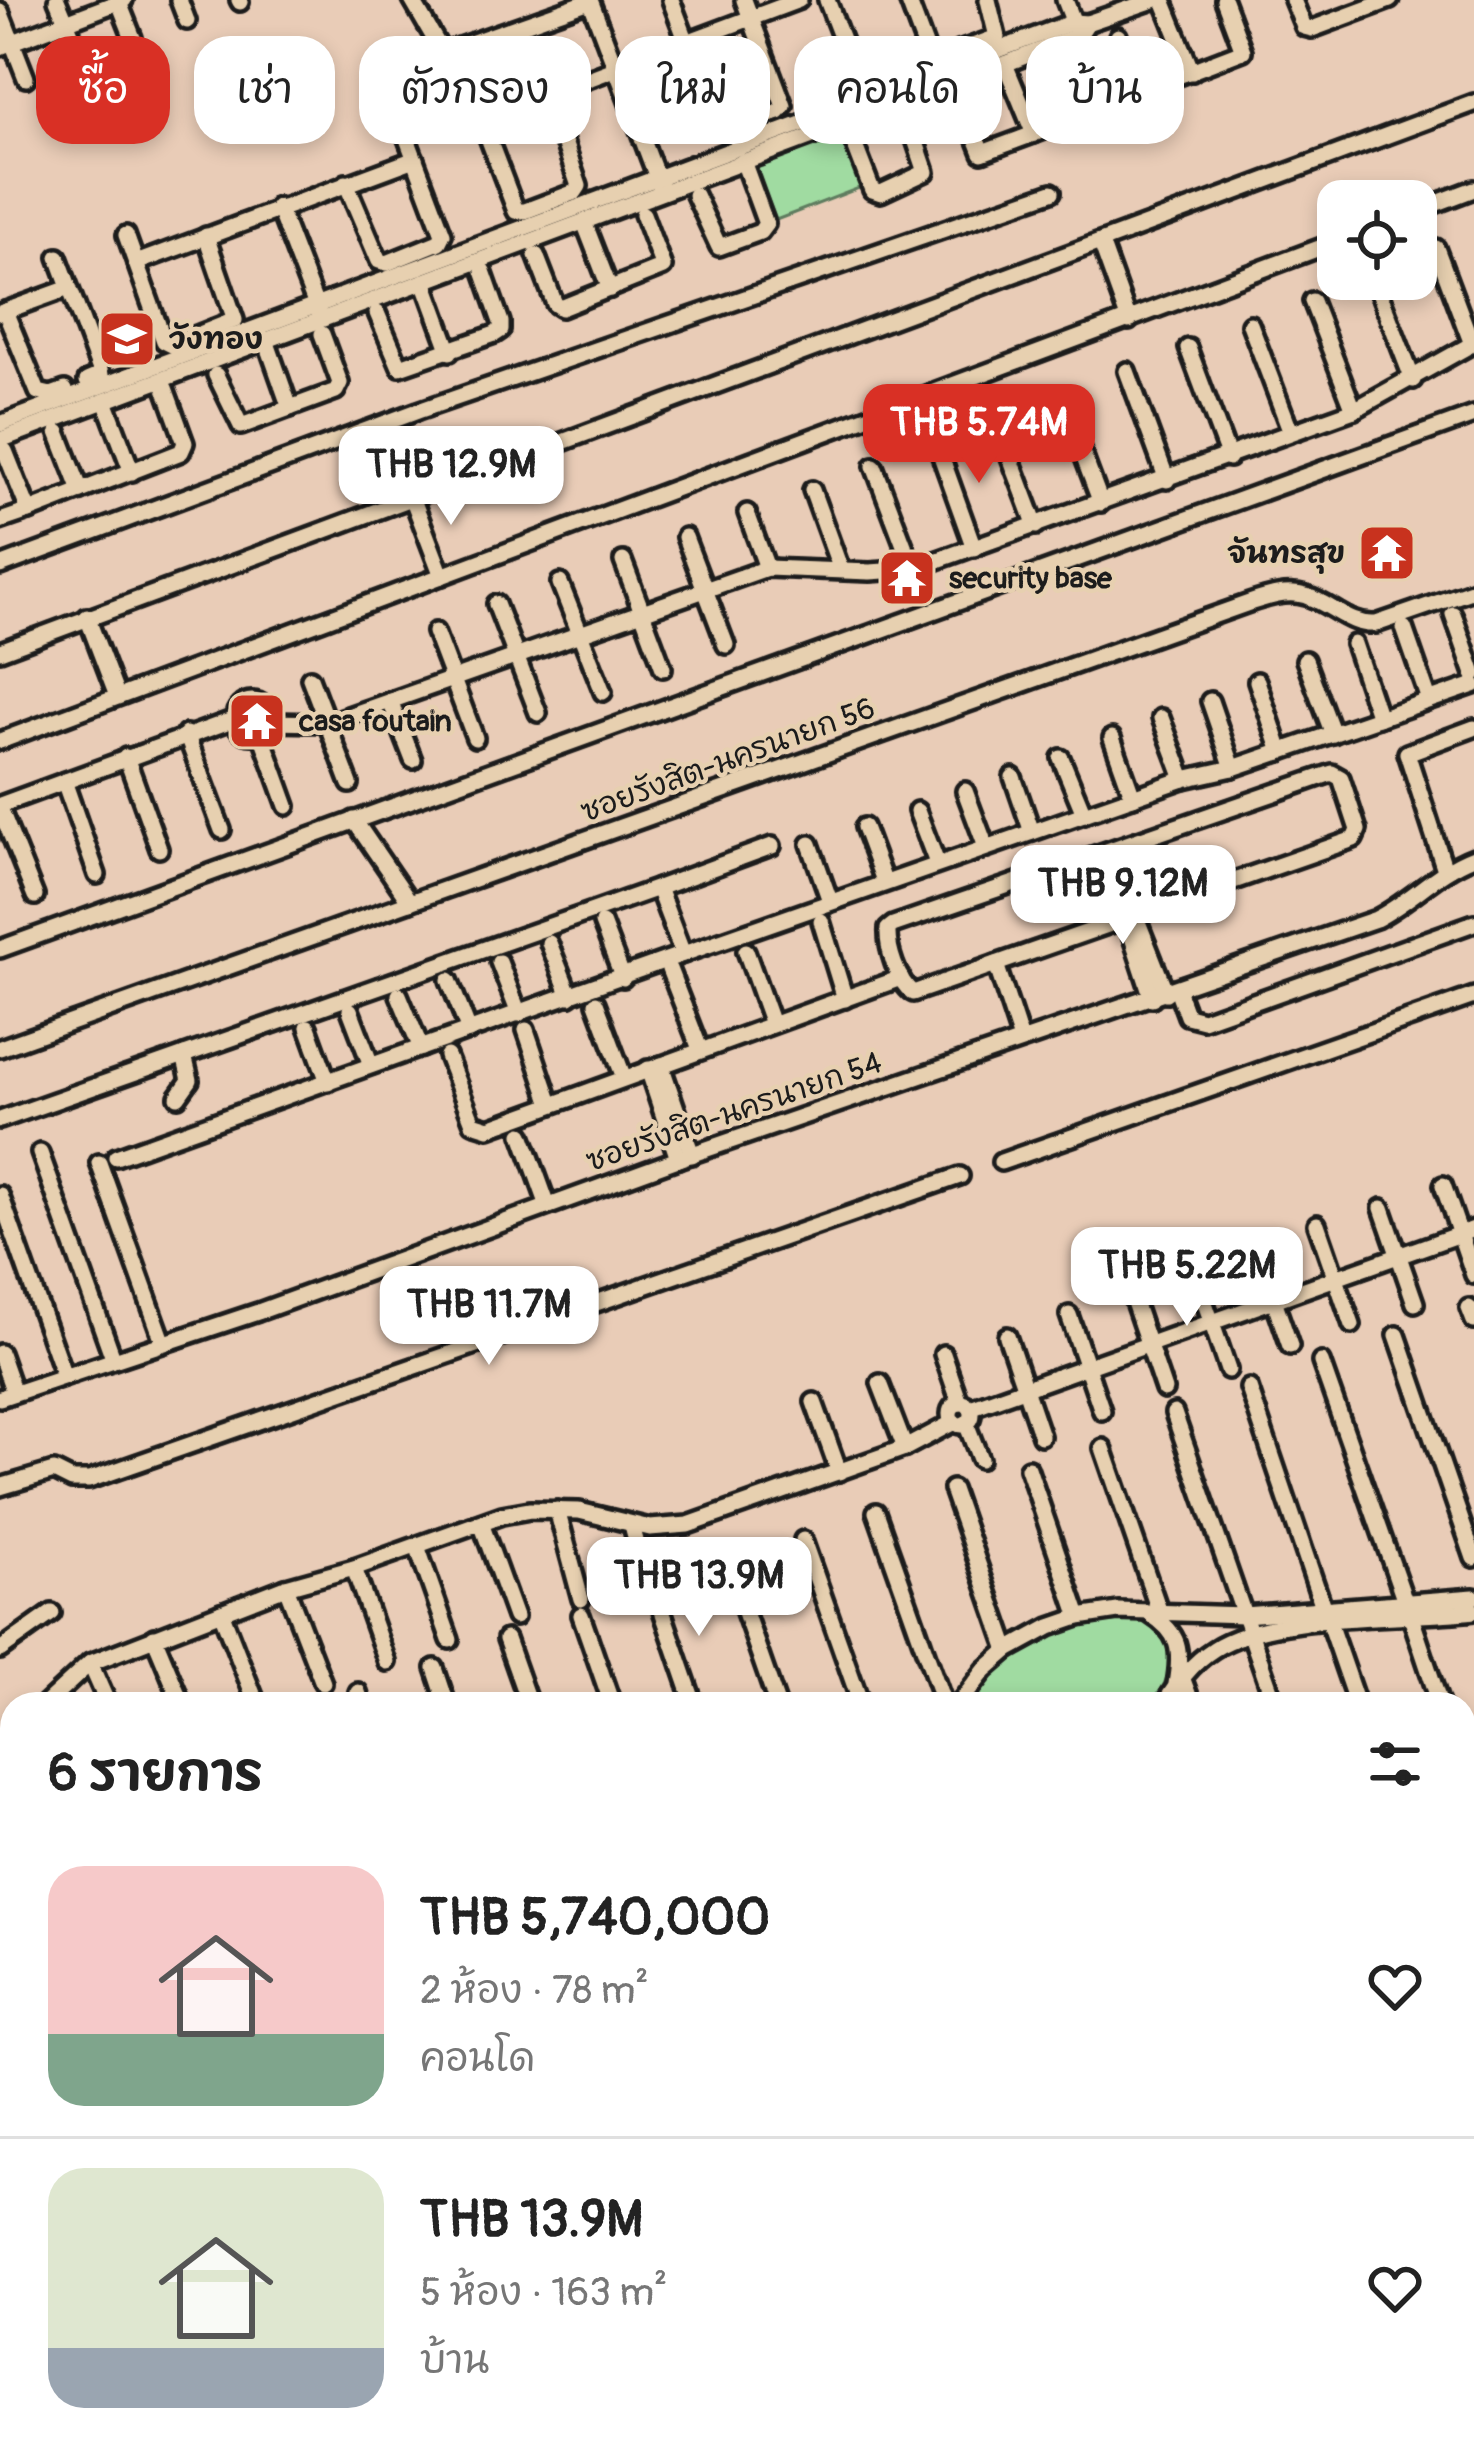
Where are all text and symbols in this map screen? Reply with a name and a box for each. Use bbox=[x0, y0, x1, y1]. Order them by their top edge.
chip: ซื้อ bbox=[36, 36, 170, 144]
chip: เช่า bbox=[194, 36, 335, 144]
chip: ตัวกรอง bbox=[359, 36, 591, 144]
chip: ใหม่ bbox=[615, 36, 770, 144]
chip: คอนโด bbox=[794, 36, 1002, 144]
chip: บ้าน bbox=[1026, 36, 1184, 144]
map controls bbox=[1317, 180, 1437, 300]
button: locate bbox=[1317, 180, 1437, 300]
school or university icon: วังทอง bbox=[96, 308, 158, 370]
place label: วังทอง bbox=[169, 321, 263, 358]
pin: THB 5.74M bbox=[842, 384, 1116, 486]
text: THB 5.74M bbox=[890, 398, 1068, 447]
pin: THB 12.9M bbox=[314, 426, 588, 528]
text: THB 12.9M bbox=[366, 440, 536, 489]
temple icon: จันทรสุข bbox=[1356, 522, 1418, 584]
place label: จันทรสุข bbox=[1227, 535, 1345, 574]
temple icon: security base bbox=[876, 547, 938, 609]
place label: security base bbox=[949, 560, 1113, 597]
temple icon: casa foutain bbox=[226, 690, 288, 752]
street label: ซอยรังสิต-นครนายก 56 bbox=[576, 690, 880, 830]
place label: casa foutain bbox=[298, 703, 452, 740]
pin: THB 9.12M bbox=[986, 845, 1260, 947]
text: THB 9.12M bbox=[1038, 859, 1208, 908]
street label: ซอยรังสิต-นครนายก 54 bbox=[581, 1044, 887, 1180]
pin: THB 5.22M bbox=[1050, 1227, 1324, 1329]
text: THB 5.22M bbox=[1098, 1241, 1276, 1290]
pin: THB 11.7M bbox=[352, 1266, 626, 1368]
text: THB 11.7M bbox=[407, 1280, 571, 1329]
pin: THB 13.9M bbox=[562, 1537, 836, 1639]
text: THB 13.9M bbox=[614, 1551, 784, 1600]
icon: filters bbox=[1362, 1731, 1428, 1797]
text: 6 รายการ bbox=[48, 1742, 263, 1806]
text: THB 5,740,000 bbox=[420, 1886, 770, 1950]
icon: home bbox=[144, 1914, 288, 2058]
icon: heart bbox=[1362, 1953, 1428, 2019]
text: 2 ห้อง · 78 m² bbox=[420, 1966, 649, 2015]
text: คอนโด bbox=[420, 2034, 535, 2083]
text: THB 13.9M bbox=[420, 2188, 643, 2252]
icon: home bbox=[144, 2216, 288, 2360]
icon: heart bbox=[1362, 2255, 1428, 2321]
text: 5 ห้อง · 163 m² bbox=[420, 2268, 667, 2317]
text: บ้าน bbox=[420, 2336, 489, 2385]

